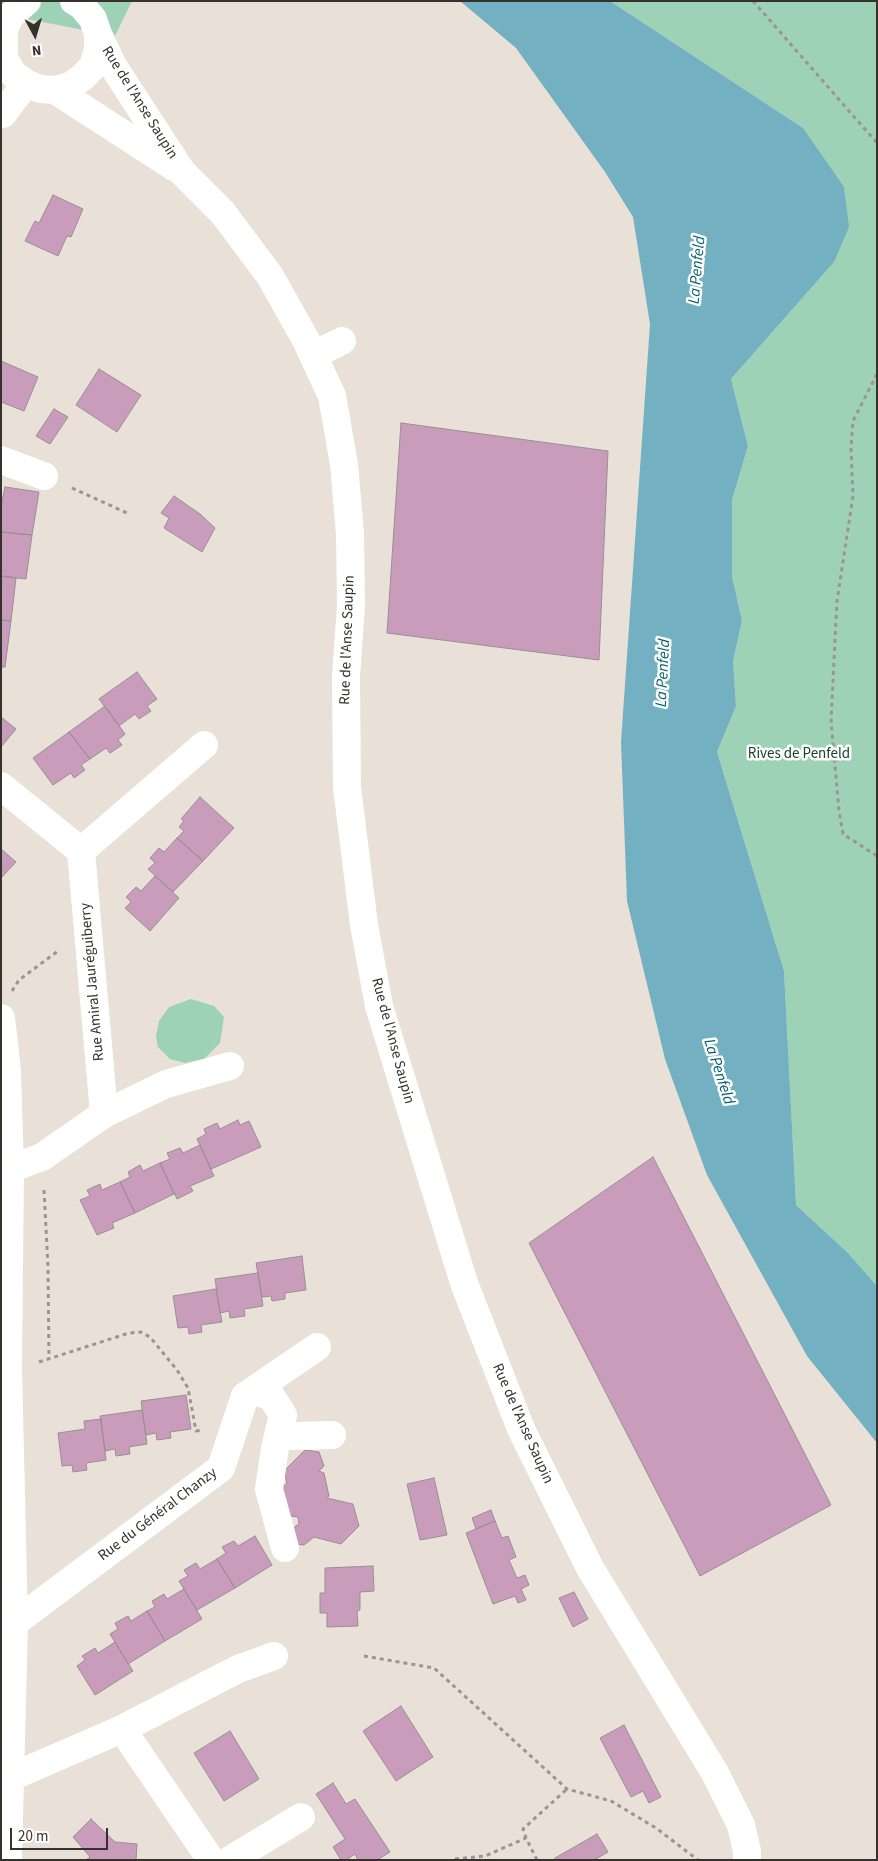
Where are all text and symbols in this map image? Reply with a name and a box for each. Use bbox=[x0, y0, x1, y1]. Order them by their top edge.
north arrow bbox=[10, 10, 60, 60]
text: N bbox=[31, 39, 42, 60]
street label: Rue de l'Anse Saupin bbox=[97, 43, 181, 163]
water label: La Penfeld bbox=[685, 235, 711, 305]
street label: Rue de l'Anse Saupin bbox=[337, 575, 359, 705]
water label: La Penfeld bbox=[653, 638, 675, 708]
park label: Rives de Penfeld bbox=[748, 746, 850, 764]
street label: Rue Amiral Jauréguiberry bbox=[77, 902, 109, 1062]
street label: Rue de l'Anse Saupin bbox=[367, 976, 417, 1106]
water label: La Penfeld bbox=[698, 1037, 738, 1107]
street label: Rue de l'Anse Saupin bbox=[487, 1361, 557, 1487]
street label: Rue du Général Chanzy bbox=[95, 1464, 221, 1566]
scale bar bbox=[12, 1818, 110, 1850]
text: 20 m bbox=[18, 1826, 48, 1847]

